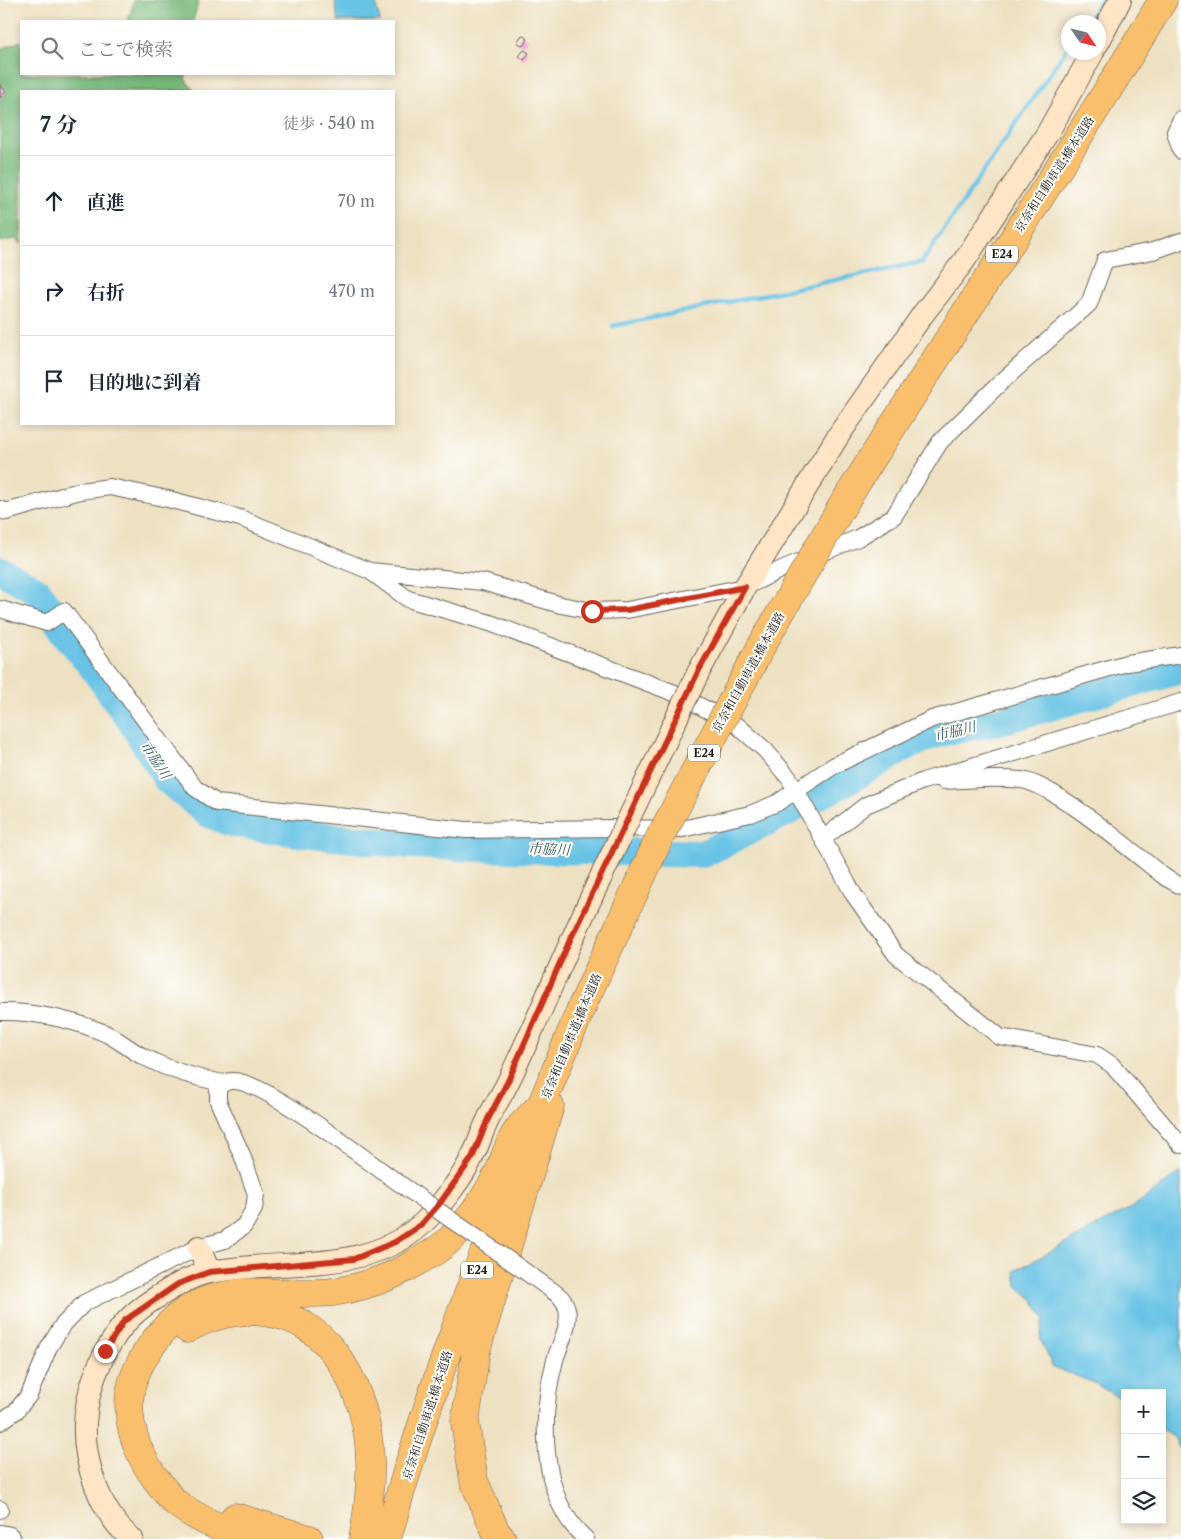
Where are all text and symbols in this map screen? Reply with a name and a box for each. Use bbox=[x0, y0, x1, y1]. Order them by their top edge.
north arrow bbox=[1061, 15, 1106, 60]
search box bbox=[20, 20, 395, 75]
icon: search bbox=[38, 34, 66, 62]
text: ここで検索 bbox=[78, 38, 173, 61]
text: 7 分 bbox=[40, 112, 77, 137]
text: 徒歩 · 540 m bbox=[283, 113, 375, 133]
street label: 京奈和自動車道;橋本道路 bbox=[1011, 113, 1097, 235]
icon: ahead bbox=[40, 187, 68, 215]
text: 直進 bbox=[87, 191, 125, 214]
text: 70 m bbox=[338, 191, 375, 211]
road number: E24 bbox=[986, 245, 1018, 262]
icon: right bbox=[40, 277, 68, 305]
text: 右折 bbox=[87, 281, 125, 304]
text: 470 m bbox=[329, 281, 375, 301]
icon: arrive bbox=[40, 367, 68, 395]
text: 目的地に到着 bbox=[87, 371, 201, 394]
route start bbox=[581, 600, 604, 623]
street label: 京奈和自動車道;橋本道路 bbox=[709, 609, 787, 735]
water label: 市脇川 bbox=[932, 717, 979, 745]
water label: 市脇川 bbox=[137, 737, 176, 784]
road number: E24 bbox=[688, 744, 720, 761]
water label: 市脇川 bbox=[528, 839, 572, 859]
street label: 京奈和自動車道;橋本道路 bbox=[538, 971, 604, 1101]
road number: E24 bbox=[461, 1262, 493, 1278]
route end bbox=[94, 1340, 117, 1363]
street label: 京奈和自動車道;橋本道路 bbox=[399, 1348, 455, 1482]
map controls bbox=[1121, 1389, 1166, 1524]
button: + bbox=[1121, 1389, 1166, 1434]
button: − bbox=[1121, 1434, 1166, 1479]
button: layers bbox=[1121, 1479, 1166, 1524]

